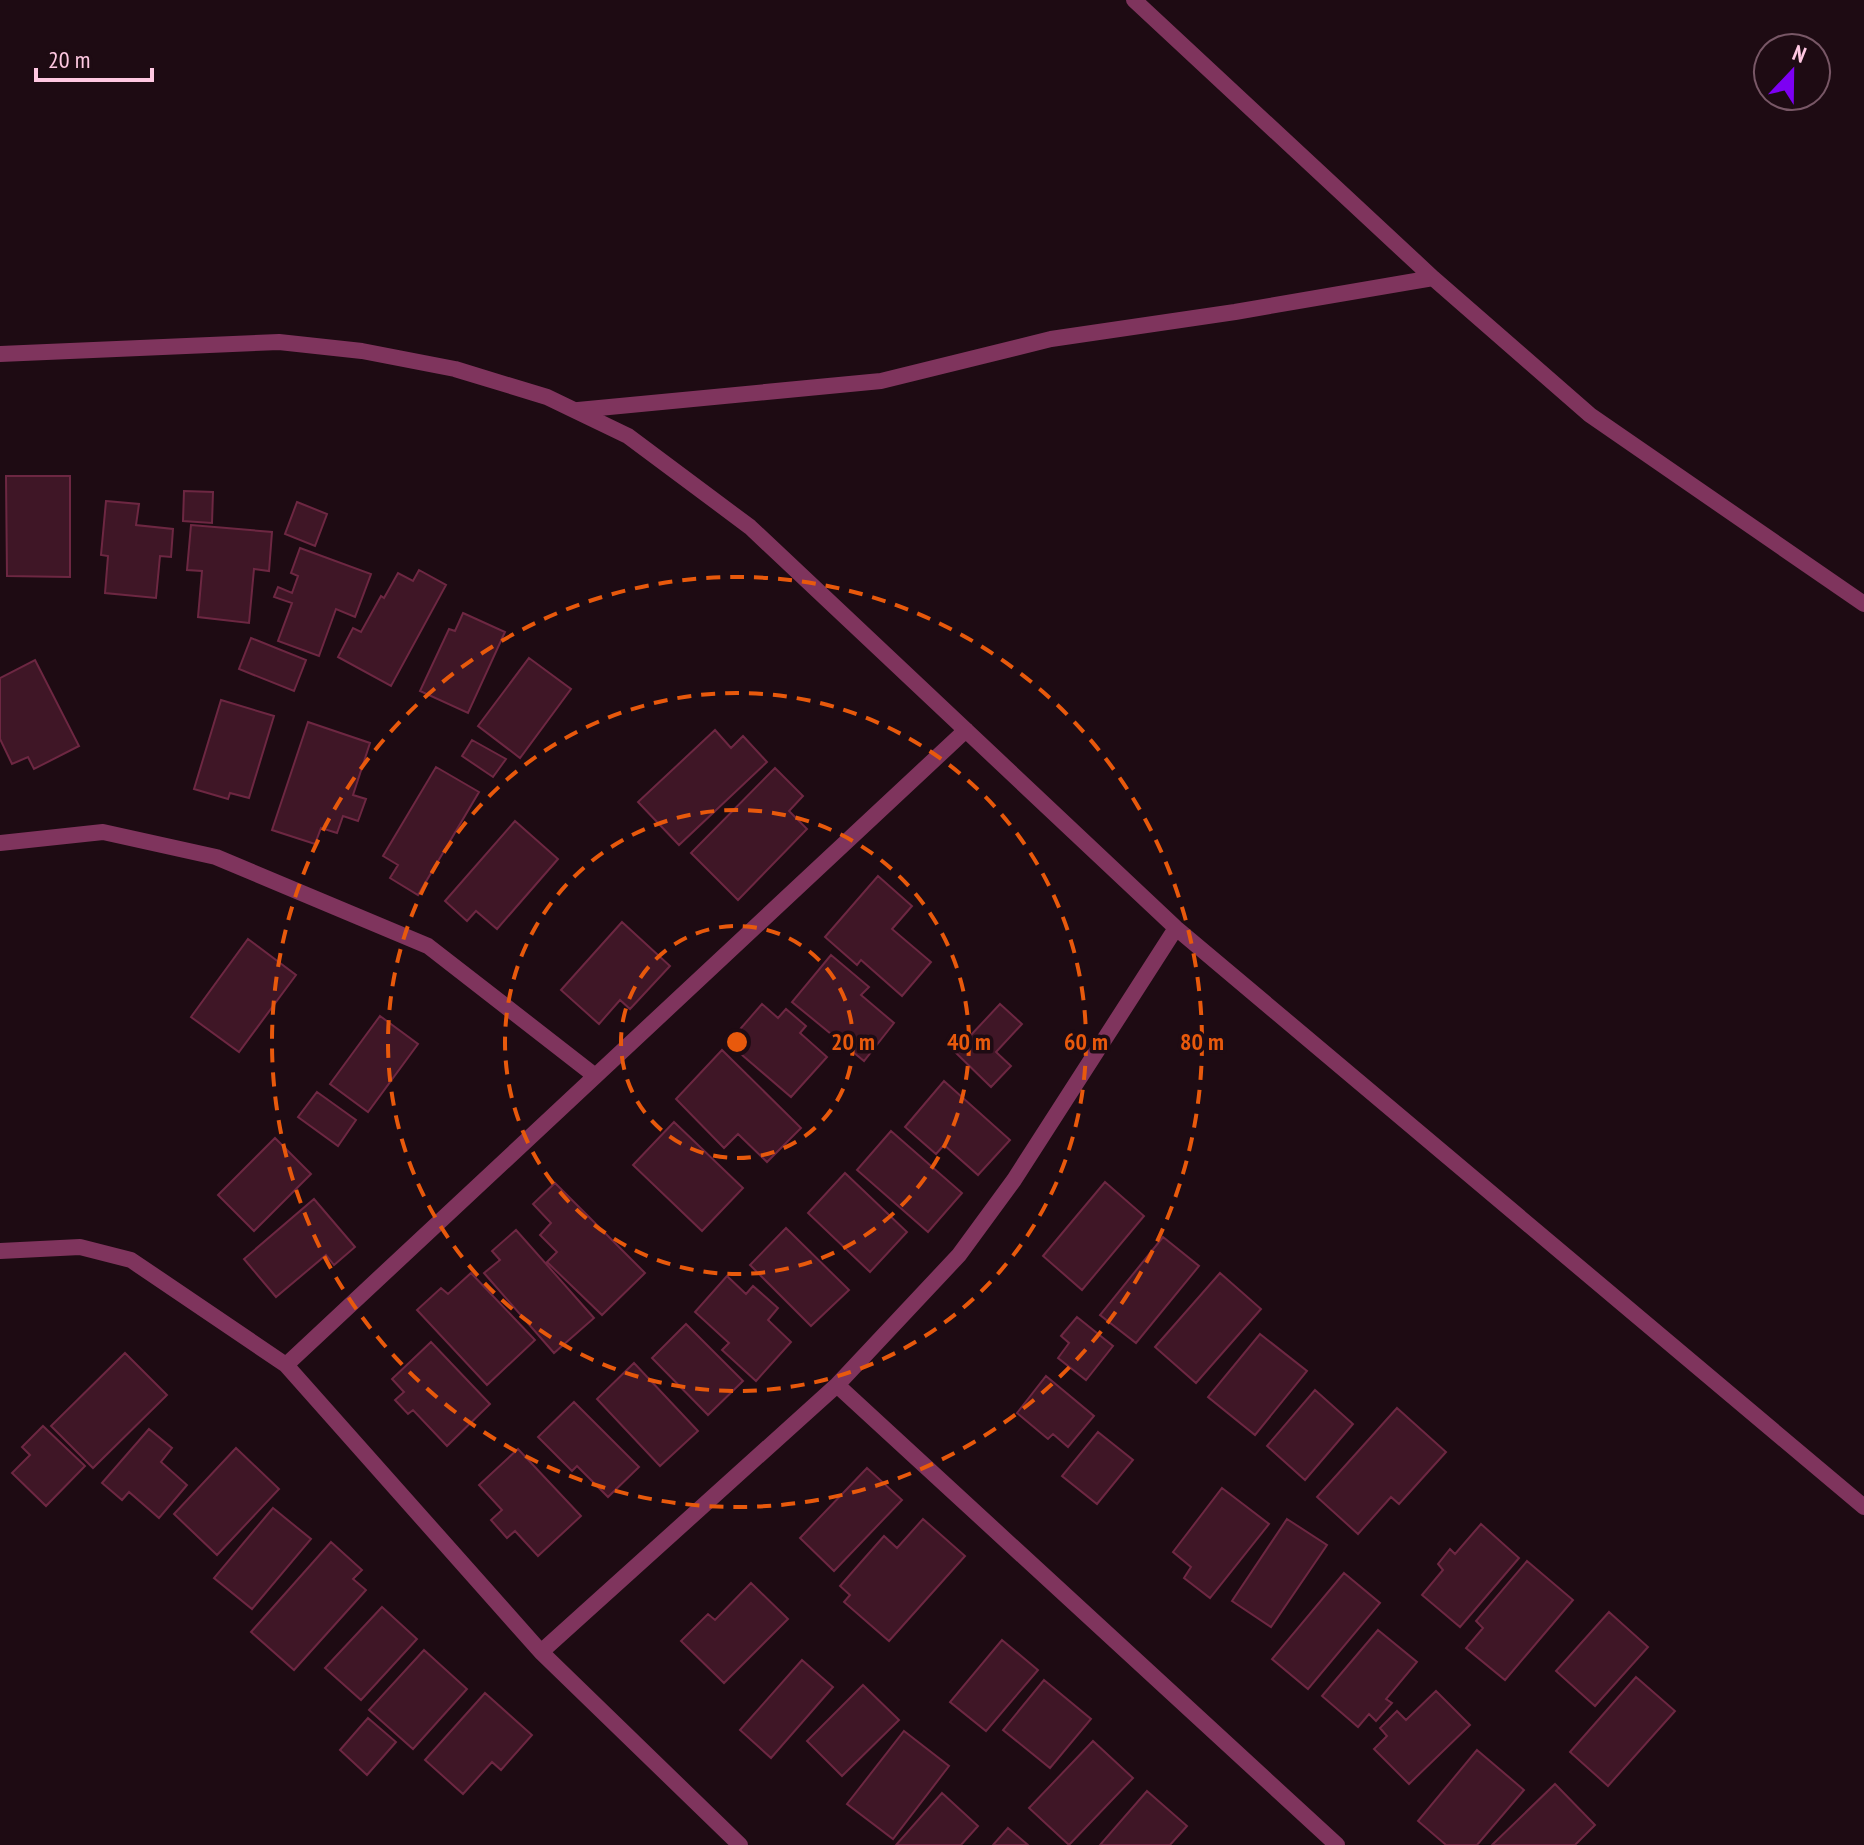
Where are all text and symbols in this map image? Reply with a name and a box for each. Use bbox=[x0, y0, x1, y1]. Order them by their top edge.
scale bar bbox=[36, 32, 152, 82]
north arrow bbox=[1752, 32, 1832, 112]
text: N bbox=[1789, 38, 1810, 69]
text: 20 m bbox=[48, 44, 90, 75]
text: 20 m bbox=[831, 1026, 875, 1057]
text: 40 m bbox=[947, 1026, 991, 1057]
text: 60 m bbox=[1064, 1026, 1108, 1057]
text: 80 m bbox=[1180, 1026, 1224, 1057]
centre of rings bbox=[723, 1028, 751, 1056]

